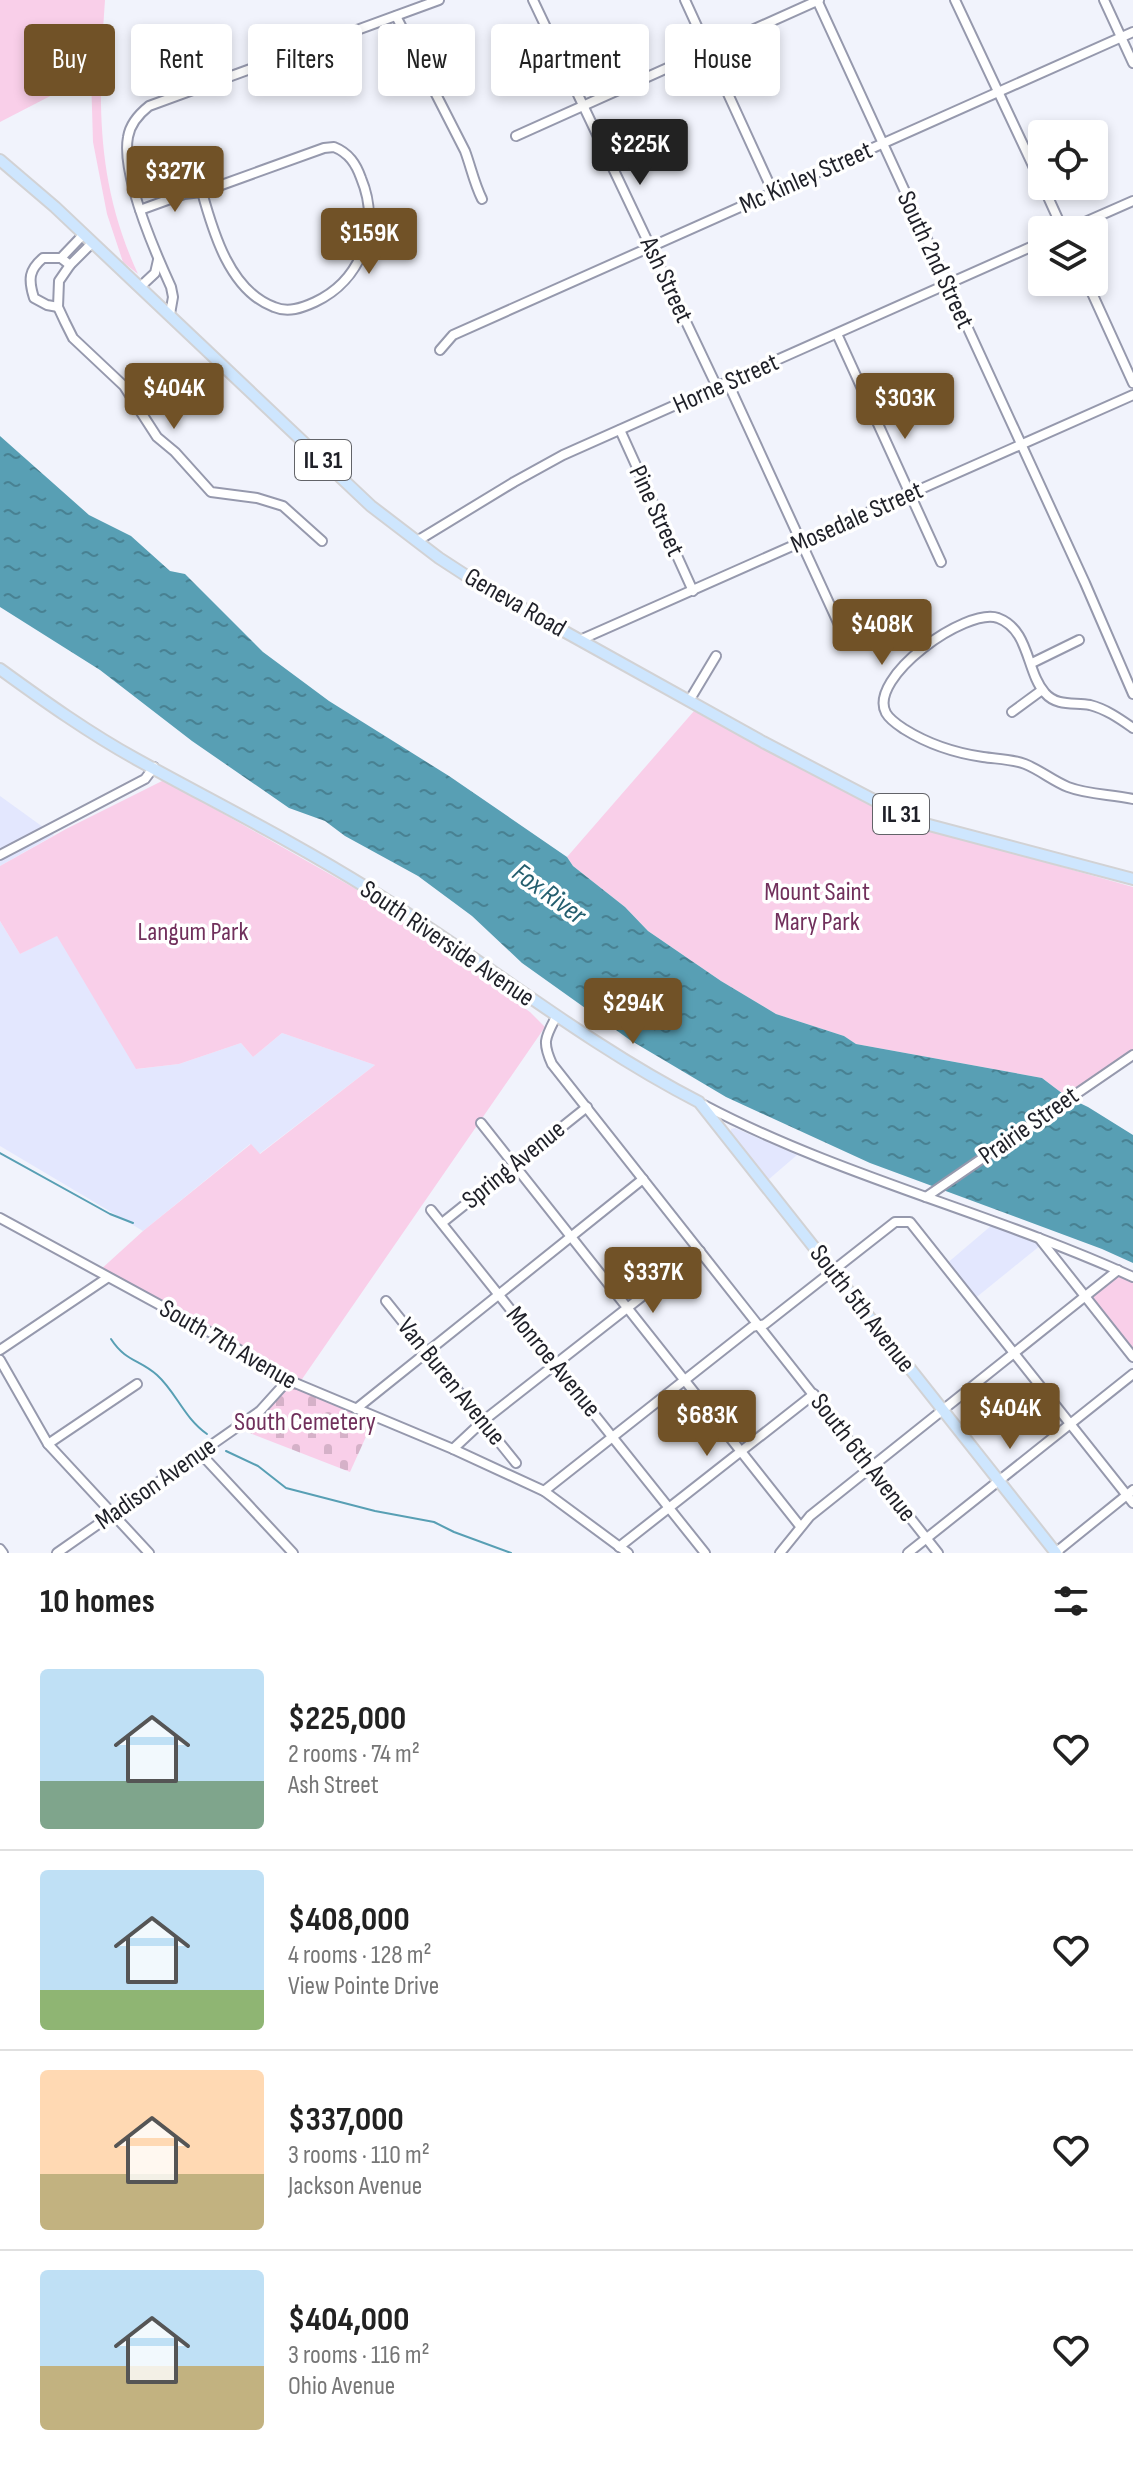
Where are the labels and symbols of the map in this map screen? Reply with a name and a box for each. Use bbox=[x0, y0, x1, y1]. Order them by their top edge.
pin: $225K bbox=[584, 119, 696, 187]
street label: Mc Kinley Street bbox=[735, 135, 877, 221]
pin: $327K bbox=[119, 146, 231, 214]
street label: South 2nd Street bbox=[890, 187, 980, 334]
pin: $159K bbox=[313, 208, 425, 276]
street label: Ash Street bbox=[632, 231, 699, 328]
street label: Horne Street bbox=[669, 347, 784, 421]
pin: $404K bbox=[118, 363, 230, 431]
pin: $303K bbox=[849, 373, 961, 441]
road number: IL 31 bbox=[295, 440, 351, 480]
street label: Pine Street bbox=[622, 461, 690, 561]
street label: Mosedale Street bbox=[786, 475, 928, 561]
street label: Geneva Road bbox=[459, 562, 571, 644]
pin: $408K bbox=[826, 599, 938, 667]
road number: IL 31 bbox=[873, 794, 929, 834]
water label: Fox River bbox=[506, 856, 593, 932]
street label: South Riverside Avenue bbox=[354, 874, 540, 1014]
park label: Mount Saint Mary Park bbox=[764, 877, 870, 938]
park label: Langum Park bbox=[138, 917, 248, 948]
pin: $294K bbox=[577, 978, 689, 1046]
street label: Prairie Street bbox=[973, 1080, 1085, 1172]
street label: Spring Avenue bbox=[456, 1114, 572, 1216]
street label: South 5th Avenue bbox=[803, 1239, 921, 1379]
pin: $337K bbox=[597, 1247, 709, 1315]
street label: South 7th Avenue bbox=[154, 1293, 302, 1397]
street label: Monroe Avenue bbox=[499, 1300, 607, 1424]
street label: Van Buren Avenue bbox=[390, 1312, 512, 1452]
pin: $404K bbox=[954, 1383, 1066, 1451]
street label: South 6th Avenue bbox=[803, 1388, 923, 1528]
pin: $683K bbox=[651, 1390, 763, 1458]
park label: South Cemetery bbox=[234, 1407, 376, 1438]
street label: Madison Avenue bbox=[90, 1431, 222, 1537]

